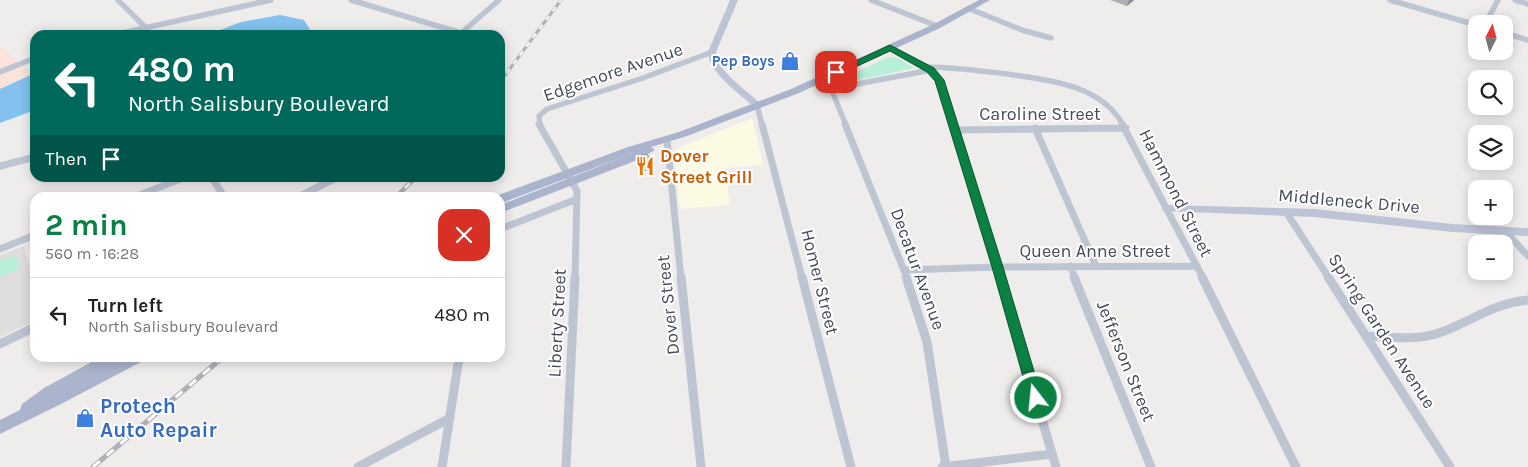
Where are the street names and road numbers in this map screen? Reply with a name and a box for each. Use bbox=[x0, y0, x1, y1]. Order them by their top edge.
street label: Edgemore Avenue bbox=[540, 38, 686, 106]
street label: Caroline Street bbox=[979, 103, 1101, 125]
street label: Hammond Street bbox=[1134, 125, 1218, 261]
street label: Middleneck Drive bbox=[1277, 184, 1421, 218]
street label: Decatur Avenue bbox=[886, 205, 950, 333]
street label: Homer Street bbox=[796, 227, 844, 337]
street label: Queen Anne Street bbox=[1019, 240, 1171, 262]
street label: Spring Garden Avenue bbox=[1324, 249, 1440, 413]
street label: Dover Street bbox=[652, 254, 684, 356]
street label: Liberty Street bbox=[543, 268, 571, 378]
street label: Jefferson Street bbox=[1092, 297, 1160, 425]

